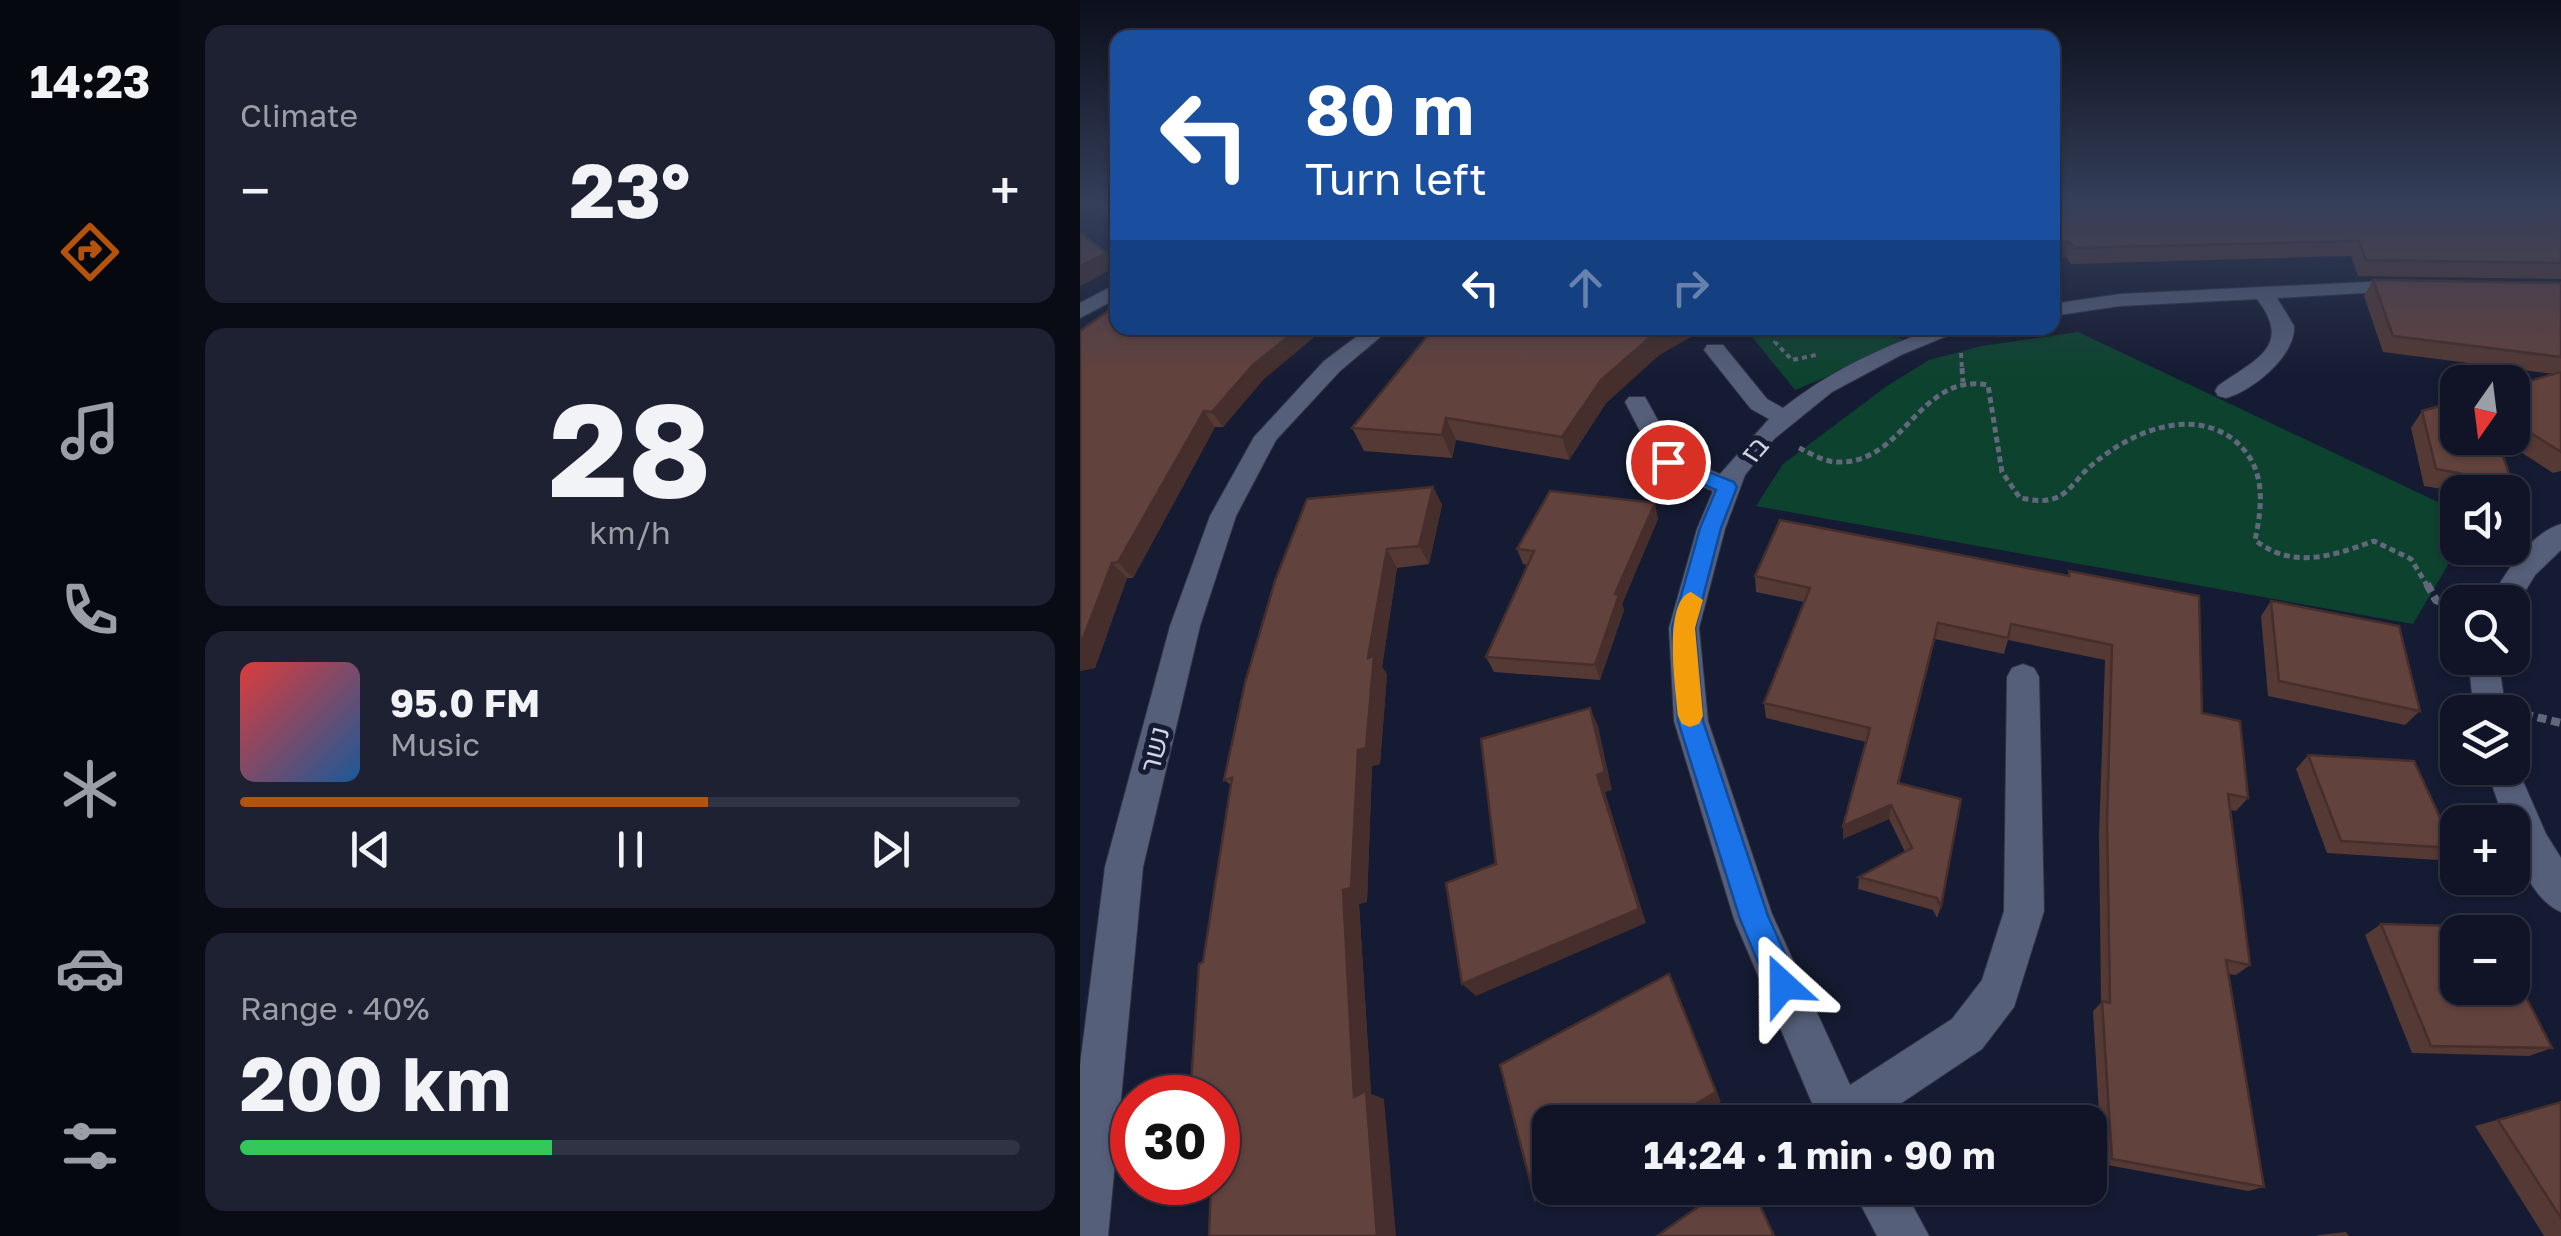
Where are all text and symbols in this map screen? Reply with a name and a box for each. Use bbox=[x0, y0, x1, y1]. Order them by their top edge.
text: 14:23 bbox=[30, 54, 150, 108]
text: 80 m bbox=[1305, 66, 1474, 150]
icon: left bbox=[1140, 70, 1270, 200]
text: Climate bbox=[240, 96, 358, 134]
text: 23° bbox=[570, 144, 690, 235]
text: Turn left bbox=[1305, 151, 1487, 205]
text: − bbox=[240, 157, 270, 223]
text: + bbox=[990, 157, 1020, 223]
icon: directions bbox=[55, 217, 125, 287]
icon: left bbox=[1453, 260, 1508, 315]
icon: ahead bbox=[1558, 260, 1613, 315]
icon: right bbox=[1663, 260, 1718, 315]
north arrow bbox=[2440, 365, 2530, 455]
map controls bbox=[2440, 365, 2530, 1005]
text: 28 bbox=[549, 370, 711, 526]
icon: music bbox=[55, 396, 125, 466]
pin bbox=[1626, 420, 1711, 505]
street label: בז bbox=[1733, 429, 1775, 469]
icon: arrive bbox=[1641, 435, 1696, 490]
button: sound bbox=[2440, 475, 2530, 565]
text: km/h bbox=[589, 513, 671, 551]
icon: phone bbox=[55, 575, 125, 645]
button: search bbox=[2440, 585, 2530, 675]
text: 95.0 FM bbox=[390, 680, 540, 725]
button: layers bbox=[2440, 695, 2530, 785]
street label: נשר bbox=[1132, 723, 1176, 775]
text: Music bbox=[390, 725, 480, 763]
icon: climate bbox=[55, 754, 125, 824]
button: + bbox=[2440, 805, 2530, 895]
icon: previous bbox=[343, 822, 398, 877]
icon: pause bbox=[603, 822, 658, 877]
icon: next bbox=[863, 822, 918, 877]
button: − bbox=[2440, 915, 2530, 1005]
icon: car bbox=[55, 933, 125, 1003]
position arrow bbox=[1731, 933, 1835, 1037]
text: Range · 40% bbox=[240, 989, 429, 1027]
text: 200 km bbox=[240, 1037, 511, 1128]
speed limit sign: 30 bbox=[1110, 1075, 1240, 1205]
icon: filters bbox=[55, 1111, 125, 1181]
text: 14:24 · 1 min · 90 m bbox=[1643, 1132, 1996, 1177]

